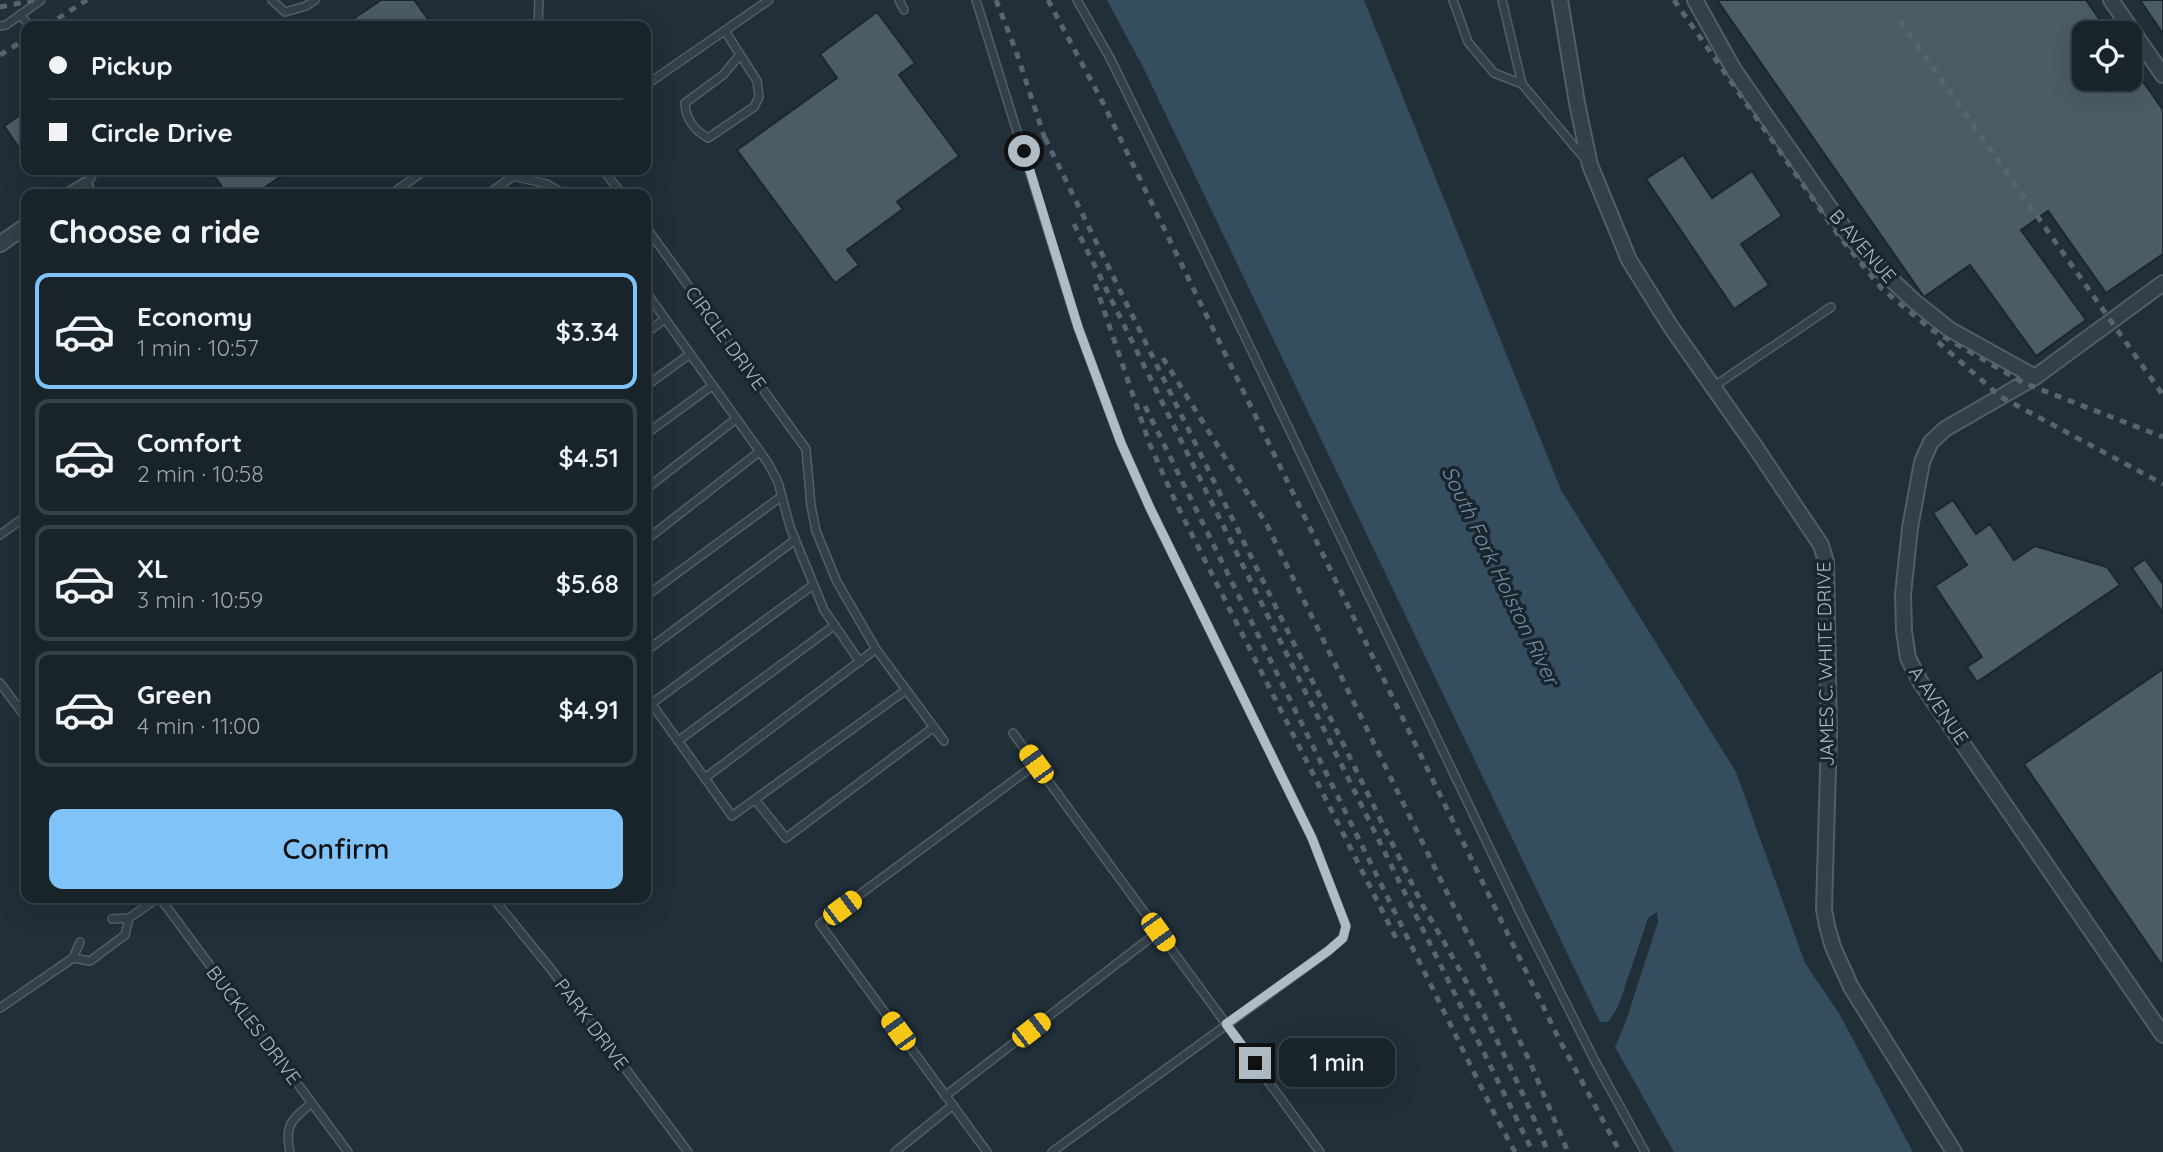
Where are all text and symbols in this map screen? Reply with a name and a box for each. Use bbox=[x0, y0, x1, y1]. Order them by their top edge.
map controls bbox=[2072, 21, 2142, 91]
button: locate bbox=[2072, 21, 2142, 91]
text: Pickup bbox=[91, 49, 173, 82]
text: Circle Drive bbox=[91, 116, 233, 149]
route start bbox=[1008, 135, 1040, 167]
street label: B AVENUE bbox=[1825, 204, 1901, 288]
text: Choose a ride bbox=[49, 211, 261, 251]
street label: CIRCLE DRIVE bbox=[680, 281, 772, 395]
icon: car bbox=[53, 300, 116, 363]
text: Economy bbox=[137, 300, 252, 333]
text: $3.34 bbox=[555, 315, 619, 348]
text: 1 min · 10:57 bbox=[137, 333, 259, 362]
icon: car bbox=[53, 426, 116, 489]
text: Comfort bbox=[137, 426, 242, 459]
text: $4.51 bbox=[558, 441, 619, 474]
text: 2 min · 10:58 bbox=[137, 459, 264, 488]
water label: South Fork Holston River bbox=[1437, 461, 1567, 691]
icon: car bbox=[53, 552, 116, 615]
text: XL bbox=[137, 552, 169, 585]
street label: JAMES C. WHITE DRIVE bbox=[1811, 561, 1839, 767]
text: $5.68 bbox=[556, 567, 619, 600]
text: 3 min · 10:59 bbox=[137, 585, 263, 614]
street label: A AVENUE bbox=[1904, 661, 1974, 749]
icon: car bbox=[53, 678, 116, 741]
text: Green bbox=[137, 678, 212, 711]
text: $4.91 bbox=[558, 693, 619, 726]
text: 4 min · 11:00 bbox=[137, 711, 260, 740]
car bbox=[1016, 741, 1057, 787]
button: Confirm bbox=[49, 809, 623, 889]
car bbox=[819, 887, 866, 929]
car bbox=[1138, 909, 1179, 955]
street label: BUCKLES DRIVE bbox=[202, 961, 306, 1089]
street label: PARK DRIVE bbox=[550, 974, 634, 1074]
car bbox=[878, 1008, 919, 1054]
car bbox=[1008, 1009, 1055, 1051]
callout: 1 min bbox=[1280, 1038, 1395, 1088]
route end bbox=[1239, 1047, 1271, 1079]
text: 1 min bbox=[1309, 1048, 1365, 1077]

